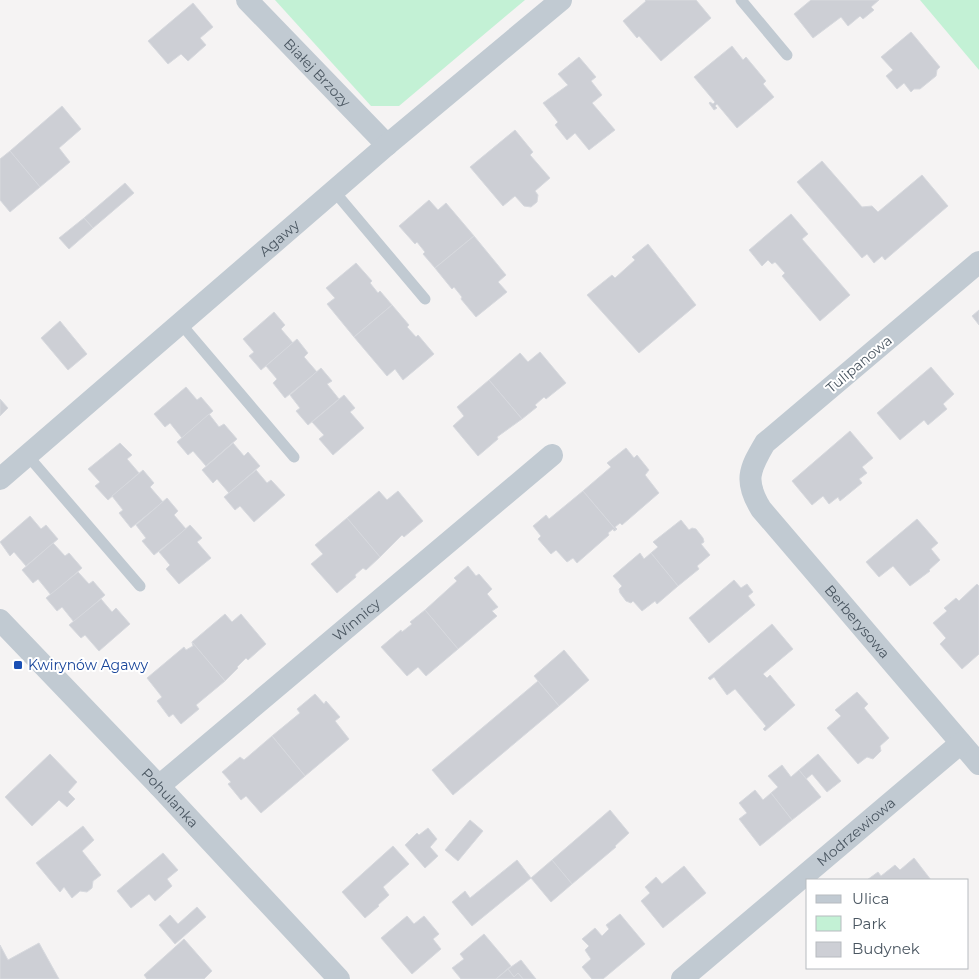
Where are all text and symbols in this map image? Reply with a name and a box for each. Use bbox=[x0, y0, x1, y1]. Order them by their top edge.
street label: Białej Brzozy bbox=[280, 34, 355, 111]
street label: Agawy bbox=[255, 215, 304, 260]
street label: Tulipanowa bbox=[822, 331, 896, 397]
street label: Berberysowa bbox=[821, 581, 894, 662]
street label: Winnicy bbox=[329, 594, 384, 645]
place label: Kwirynów Agawy bbox=[28, 656, 149, 674]
marker: Kwirynów Agawy bbox=[12, 659, 24, 671]
street label: Pohulanka bbox=[138, 764, 202, 832]
street label: Modrzewiowa bbox=[813, 793, 899, 870]
legend bbox=[806, 879, 969, 969]
text: Ulica bbox=[852, 889, 889, 908]
text: Park bbox=[852, 914, 886, 933]
text: Budynek bbox=[852, 939, 920, 958]

